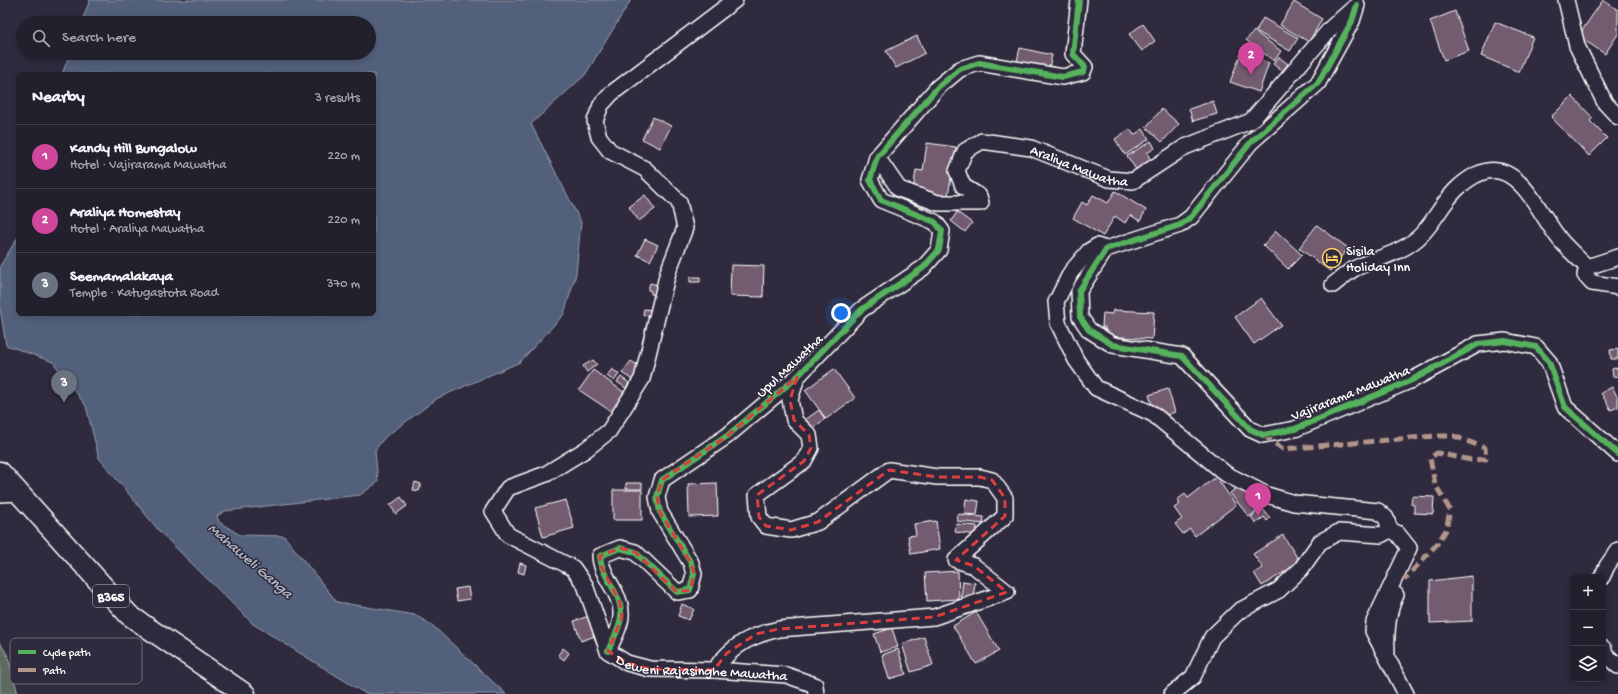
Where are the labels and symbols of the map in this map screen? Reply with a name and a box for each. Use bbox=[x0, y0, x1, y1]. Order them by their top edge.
pin: 2 bbox=[1238, 42, 1264, 75]
street label: Araliya Mawatha bbox=[1027, 143, 1130, 192]
place label: Sisila Holiday Inn bbox=[1346, 244, 1411, 277]
hotel icon: Sisila Holiday Inn bbox=[1321, 247, 1343, 269]
your location bbox=[831, 303, 851, 323]
street label: Upul Mawatha bbox=[754, 331, 828, 402]
street label: Vajirarama Mawatha bbox=[1288, 362, 1414, 426]
pin: 3 bbox=[51, 370, 77, 403]
pin: 1 bbox=[1245, 483, 1271, 516]
water label: Mahaweli Ganga bbox=[204, 520, 297, 604]
road number: B365 bbox=[93, 585, 129, 607]
legend bbox=[10, 638, 142, 684]
text: Cycle path bbox=[43, 648, 91, 660]
street label: Deweni Rajasinghe Mawatha bbox=[611, 651, 789, 686]
text: Path bbox=[42, 666, 66, 678]

